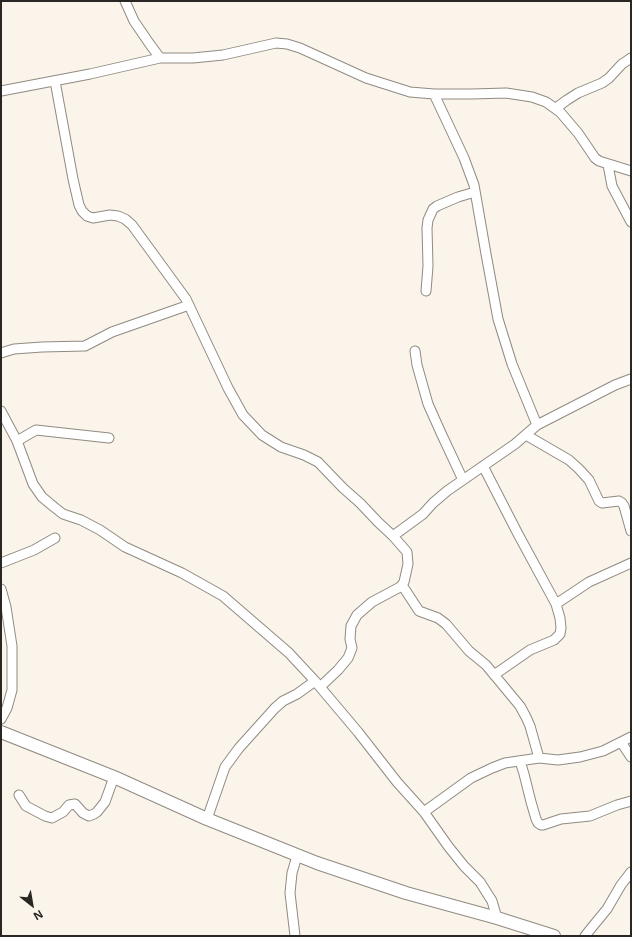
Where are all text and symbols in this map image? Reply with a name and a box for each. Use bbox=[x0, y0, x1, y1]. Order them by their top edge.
north arrow bbox=[12, 885, 52, 925]
text: N bbox=[31, 907, 46, 924]

